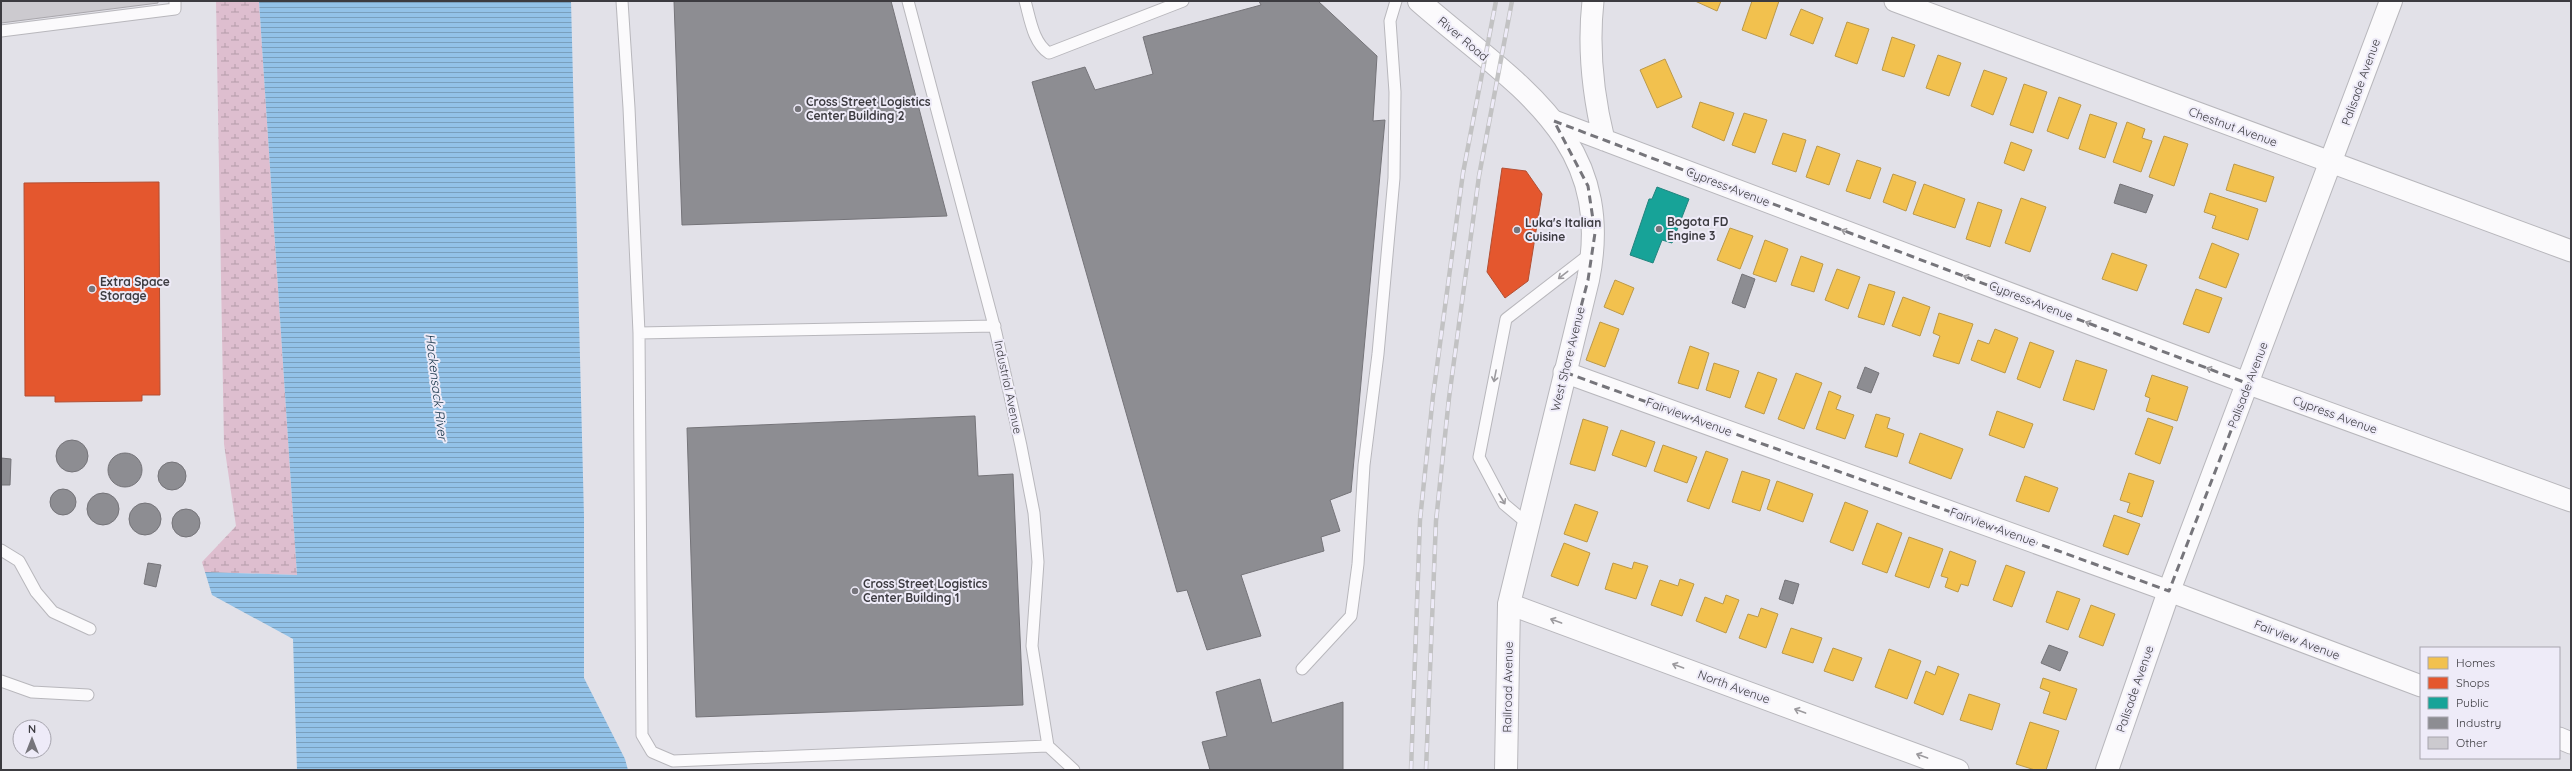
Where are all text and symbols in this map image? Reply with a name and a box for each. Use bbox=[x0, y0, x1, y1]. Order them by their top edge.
street label: River Road bbox=[1435, 13, 1492, 64]
street label: Palisade Avenue bbox=[2338, 36, 2383, 127]
place label: Cross Street Logistics Center Building 2 bbox=[806, 94, 931, 123]
marker: Cross Street Logistics Center Building 2 bbox=[793, 104, 803, 114]
street label: Chestnut Avenue bbox=[2187, 104, 2280, 150]
street label: Cypress Avenue bbox=[1684, 164, 1772, 209]
place label: Bogota FD Engine 3 bbox=[1667, 214, 1729, 243]
place label: Luka's Italian Cuisine bbox=[1525, 215, 1601, 244]
marker: Bogota FD Engine 3 bbox=[1654, 224, 1664, 234]
marker: Luka's Italian Cuisine bbox=[1512, 225, 1522, 235]
one-way arrow bbox=[1842, 227, 1854, 235]
one-way arrow bbox=[1558, 271, 1569, 279]
one-way arrow bbox=[1964, 273, 1976, 281]
place label: Extra Space Storage bbox=[100, 274, 170, 303]
street label: Cypress Avenue bbox=[1987, 278, 2075, 323]
marker: Extra Space Storage bbox=[87, 284, 97, 294]
street label: West Shore Avenue bbox=[1547, 305, 1588, 413]
one-way arrow bbox=[2085, 319, 2097, 327]
water label: Hackensack River bbox=[423, 333, 452, 443]
street label: Industrial Avenue bbox=[991, 339, 1026, 435]
street label: Palisade Avenue bbox=[2224, 339, 2271, 430]
one-way arrow bbox=[2207, 365, 2219, 373]
one-way arrow bbox=[1491, 369, 1499, 382]
street label: Cypress Avenue bbox=[2291, 392, 2380, 437]
street label: Fairview Avenue bbox=[1644, 394, 1735, 439]
one-way arrow bbox=[1499, 493, 1507, 505]
street label: Fairview Avenue bbox=[1948, 504, 2039, 549]
place label: Cross Street Logistics Center Building 1 bbox=[863, 576, 988, 605]
marker: Cross Street Logistics Center Building 1 bbox=[850, 586, 860, 596]
one-way arrow bbox=[1550, 616, 1562, 624]
street label: Fairview Avenue bbox=[2252, 616, 2342, 663]
street label: Railroad Avenue bbox=[1499, 641, 1516, 733]
street label: Palisade Avenue bbox=[2113, 643, 2157, 734]
legend bbox=[2420, 647, 2560, 759]
text: Homes bbox=[2456, 655, 2496, 670]
one-way arrow bbox=[1671, 662, 1684, 669]
street label: North Avenue bbox=[1696, 667, 1773, 707]
text: Shops bbox=[2456, 675, 2490, 690]
text: Public bbox=[2456, 695, 2489, 710]
one-way arrow bbox=[1794, 707, 1806, 715]
text: Industry bbox=[2456, 715, 2501, 730]
north arrow bbox=[12, 719, 52, 759]
text: N bbox=[28, 722, 36, 736]
text: Other bbox=[2456, 735, 2488, 750]
one-way arrow bbox=[1916, 752, 1928, 760]

